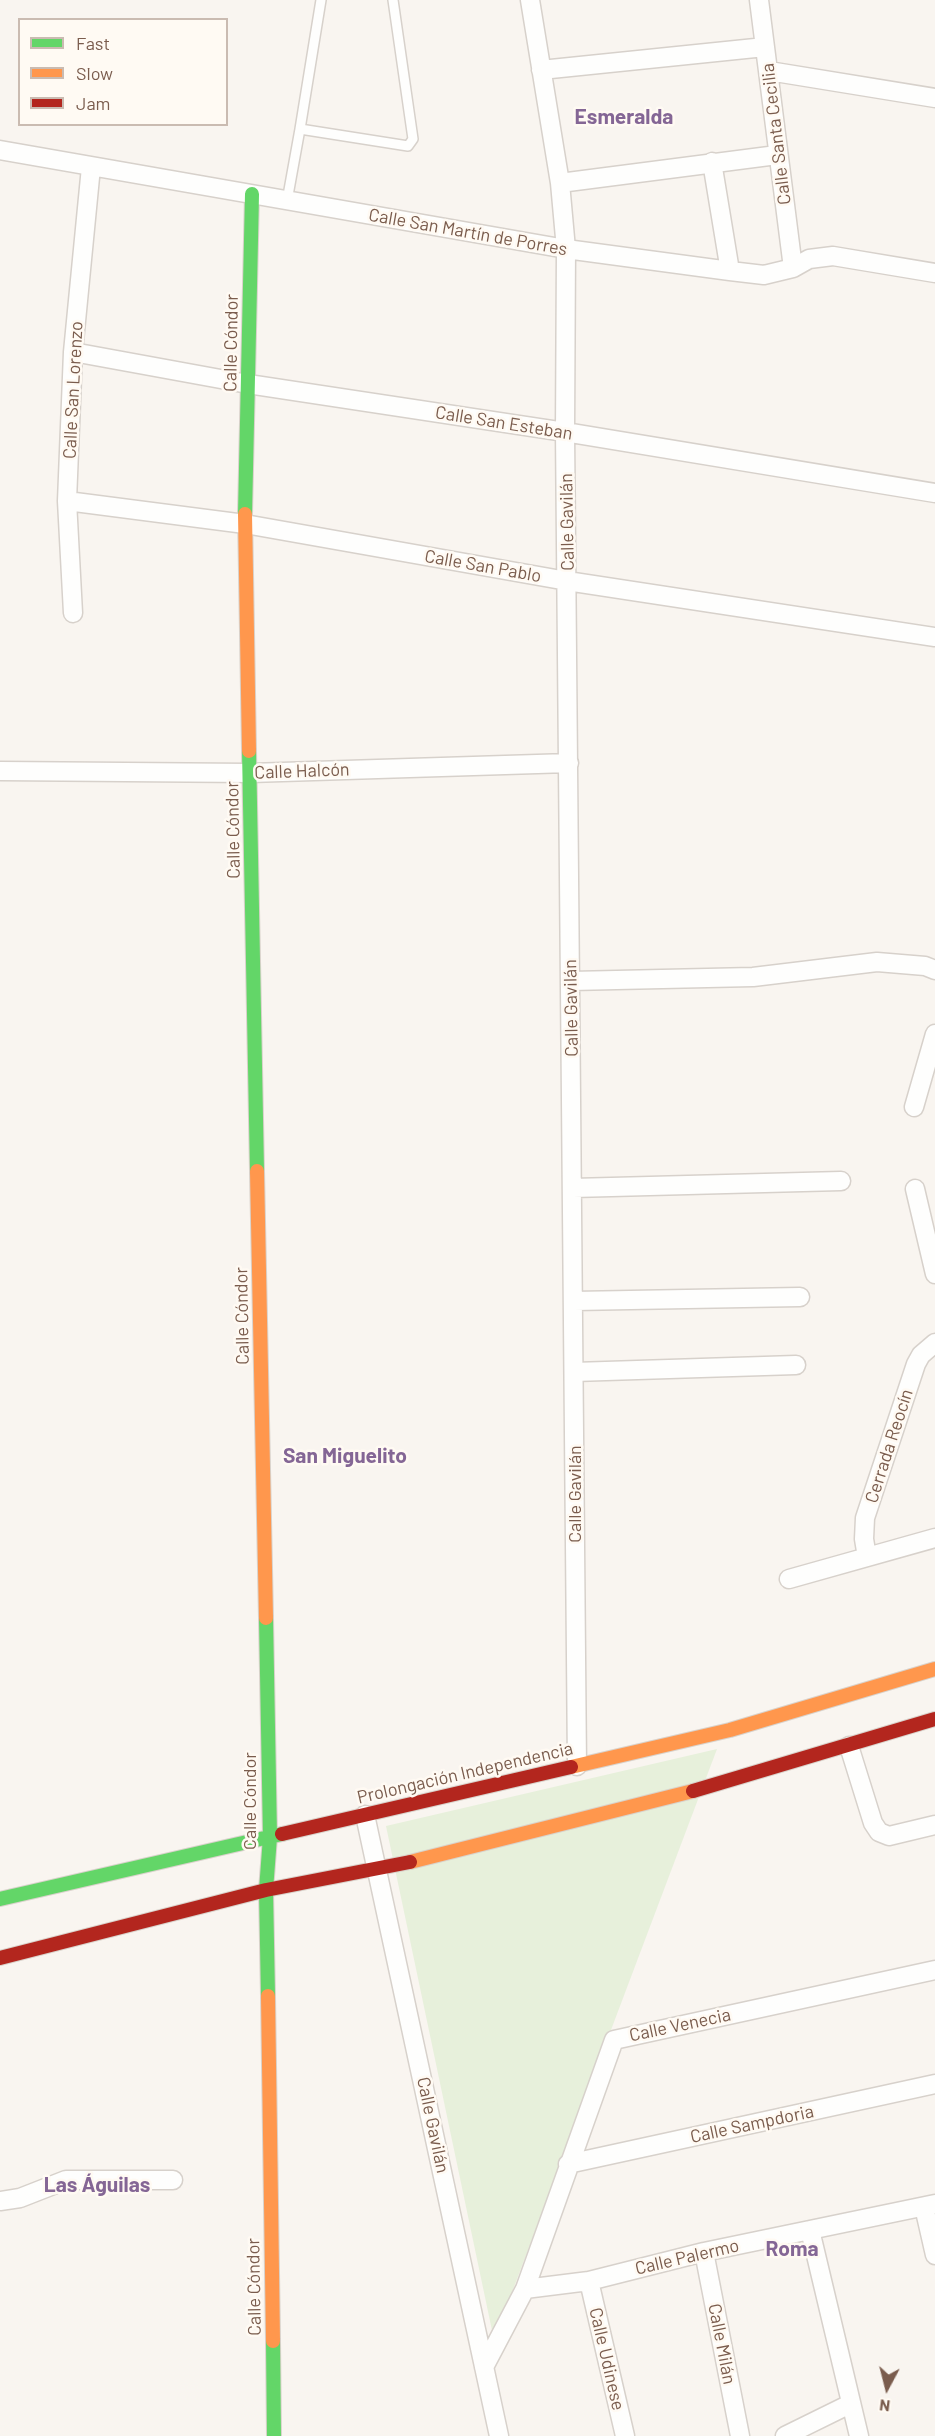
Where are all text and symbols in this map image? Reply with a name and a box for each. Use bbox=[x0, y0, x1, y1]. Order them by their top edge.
legend bbox=[18, 18, 228, 126]
text: Fast bbox=[76, 32, 110, 54]
text: Slow bbox=[76, 62, 113, 84]
street label: Calle Santa Cecilia bbox=[757, 62, 795, 206]
text: Jam bbox=[76, 92, 110, 114]
district label: Esmeralda bbox=[575, 104, 673, 130]
street label: Calle San Martín de Porres bbox=[367, 204, 569, 260]
street label: Calle Cóndor bbox=[219, 294, 243, 392]
street label: Calle San Lorenzo bbox=[59, 320, 87, 460]
street label: Calle San Esteban bbox=[434, 401, 574, 445]
street label: Calle Gavilán bbox=[555, 473, 579, 571]
street label: Calle San Pablo bbox=[423, 545, 543, 587]
street label: Calle Halcón bbox=[254, 759, 350, 783]
street label: Calle Cóndor bbox=[221, 781, 245, 879]
street label: Calle Gavilán bbox=[559, 959, 583, 1057]
street label: Calle Cóndor bbox=[230, 1267, 254, 1365]
street label: Cerrada Reocín bbox=[860, 1386, 918, 1506]
district label: San Miguelito bbox=[283, 1443, 407, 1469]
street label: Calle Gavilán bbox=[564, 1445, 586, 1543]
street label: Prolongación Independencia bbox=[355, 1738, 575, 1808]
street label: Calle Cóndor bbox=[239, 1752, 261, 1850]
street label: Calle Venecia bbox=[627, 2004, 733, 2046]
street label: Calle Gavilán bbox=[412, 2075, 454, 2175]
street label: Calle Sampdoria bbox=[688, 2100, 816, 2148]
district label: Las Águilas bbox=[44, 2172, 150, 2198]
street label: Calle Palermo bbox=[633, 2235, 741, 2279]
district label: Roma bbox=[765, 2236, 819, 2262]
street label: Calle Cóndor bbox=[242, 2238, 266, 2336]
street label: Calle Milán bbox=[704, 2302, 740, 2386]
street label: Calle Udinese bbox=[585, 2306, 629, 2412]
north arrow bbox=[857, 2358, 917, 2418]
text: N bbox=[878, 2396, 891, 2416]

